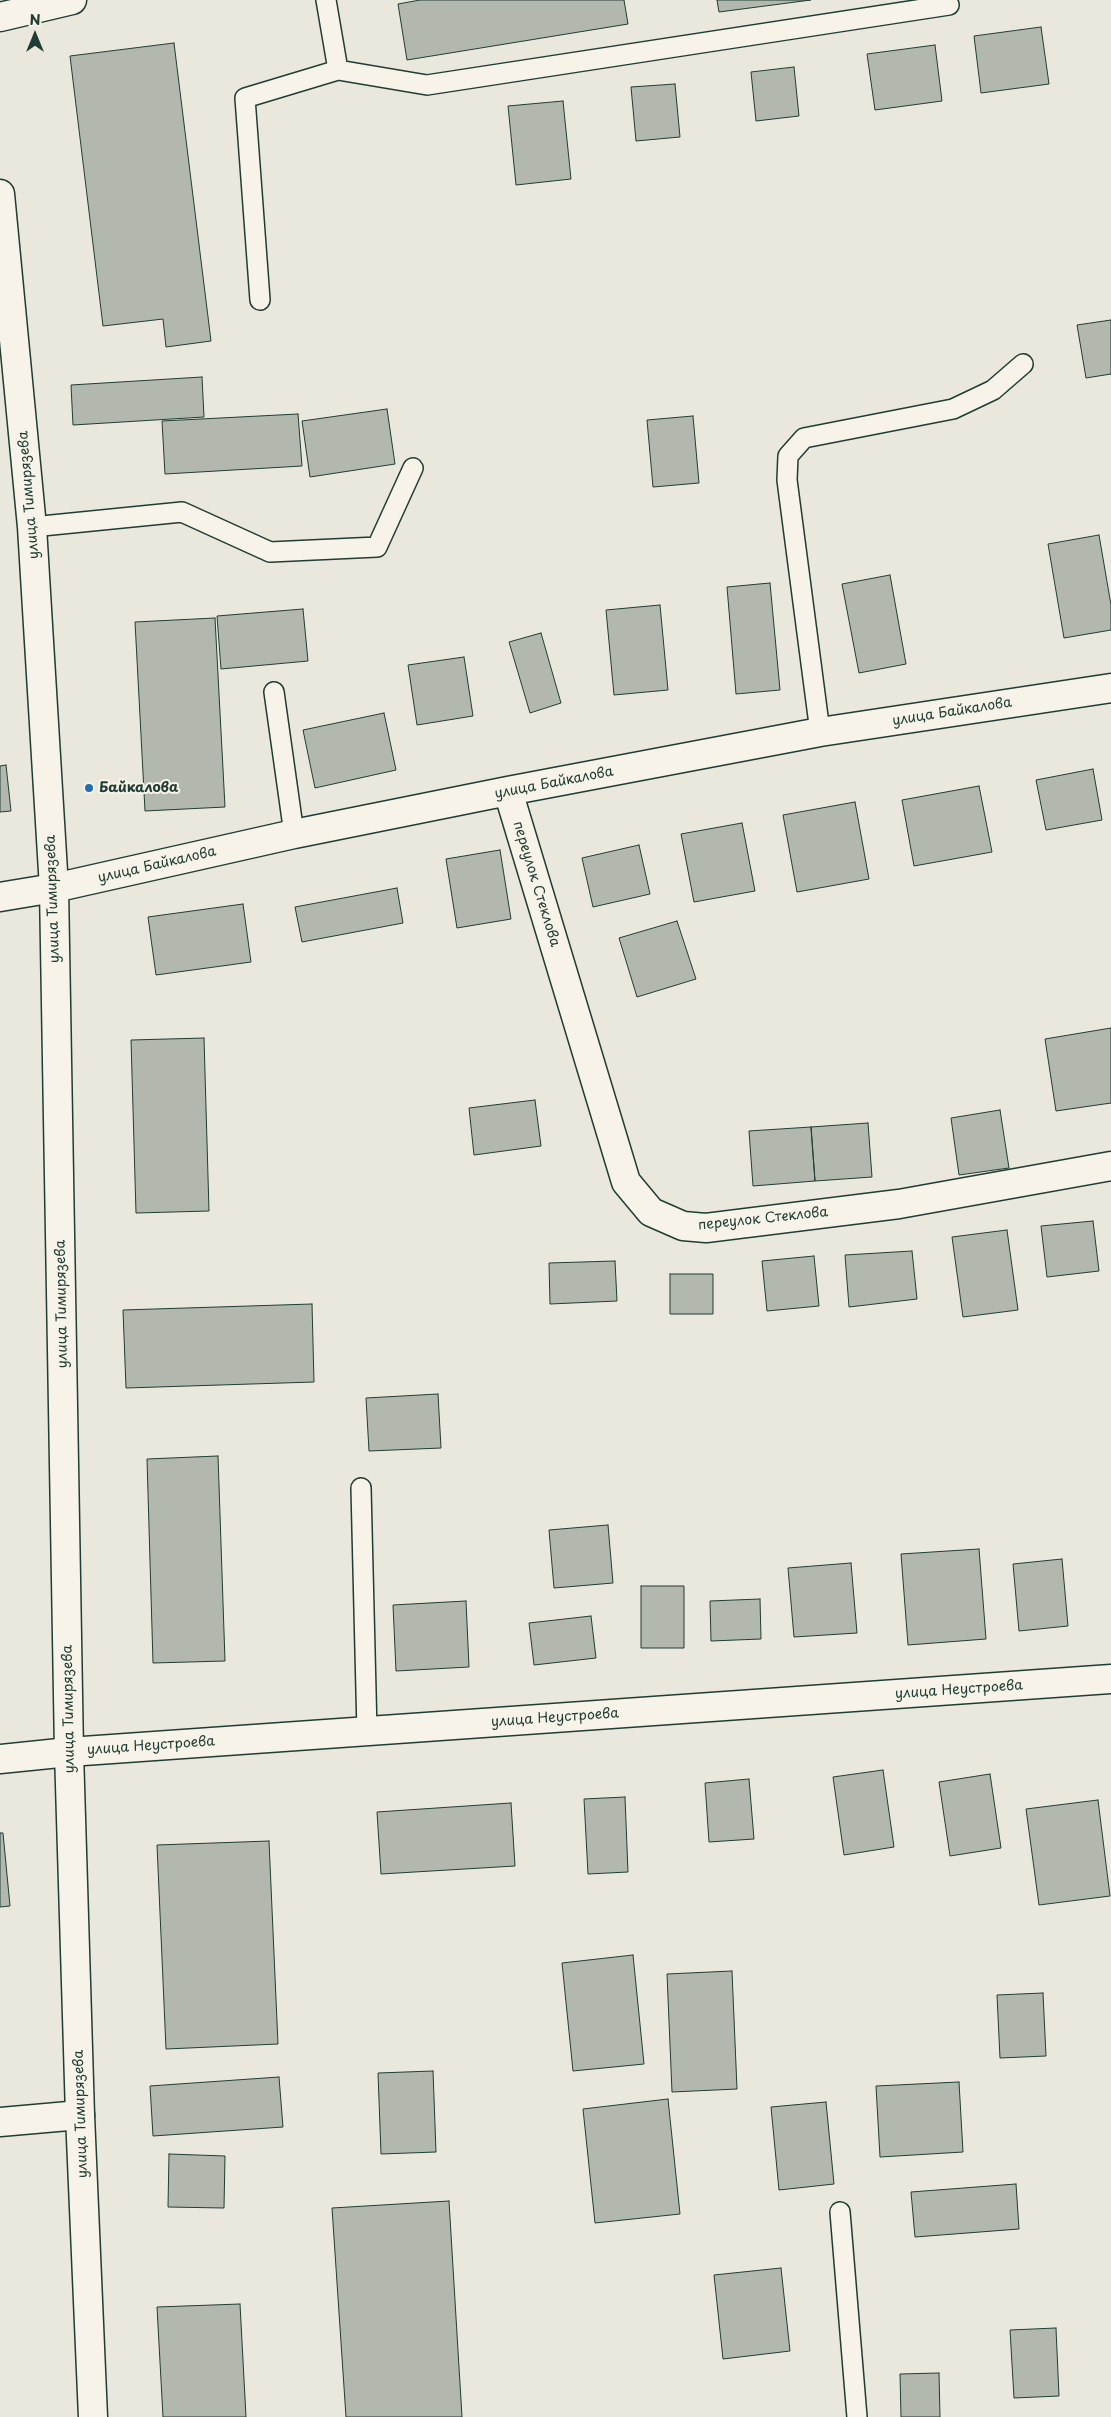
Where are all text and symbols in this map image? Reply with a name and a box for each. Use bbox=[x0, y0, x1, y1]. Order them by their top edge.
text: N bbox=[29, 9, 41, 30]
north arrow bbox=[10, 10, 60, 60]
street label: улица Тимирязева bbox=[15, 430, 43, 560]
street label: улица Байкалова bbox=[891, 694, 1013, 730]
street label: улица Байкалова bbox=[493, 763, 615, 803]
place label: Байкалова bbox=[99, 780, 179, 796]
marker: Байкалова bbox=[83, 782, 95, 794]
street label: переулок Стеклова bbox=[509, 819, 563, 949]
street label: улица Тимирязева bbox=[42, 835, 64, 963]
street label: улица Байкалова bbox=[96, 843, 218, 887]
street label: переулок Стеклова bbox=[697, 1204, 829, 1234]
street label: улица Тимирязева bbox=[52, 1240, 72, 1368]
street label: улица Тимирязева bbox=[59, 1645, 79, 1773]
street label: улица Неустроева bbox=[895, 1677, 1023, 1703]
street label: улица Неустроева bbox=[491, 1705, 619, 1731]
street label: улица Неустроева bbox=[87, 1733, 215, 1759]
street label: улица Тимирязева bbox=[70, 2050, 92, 2178]

